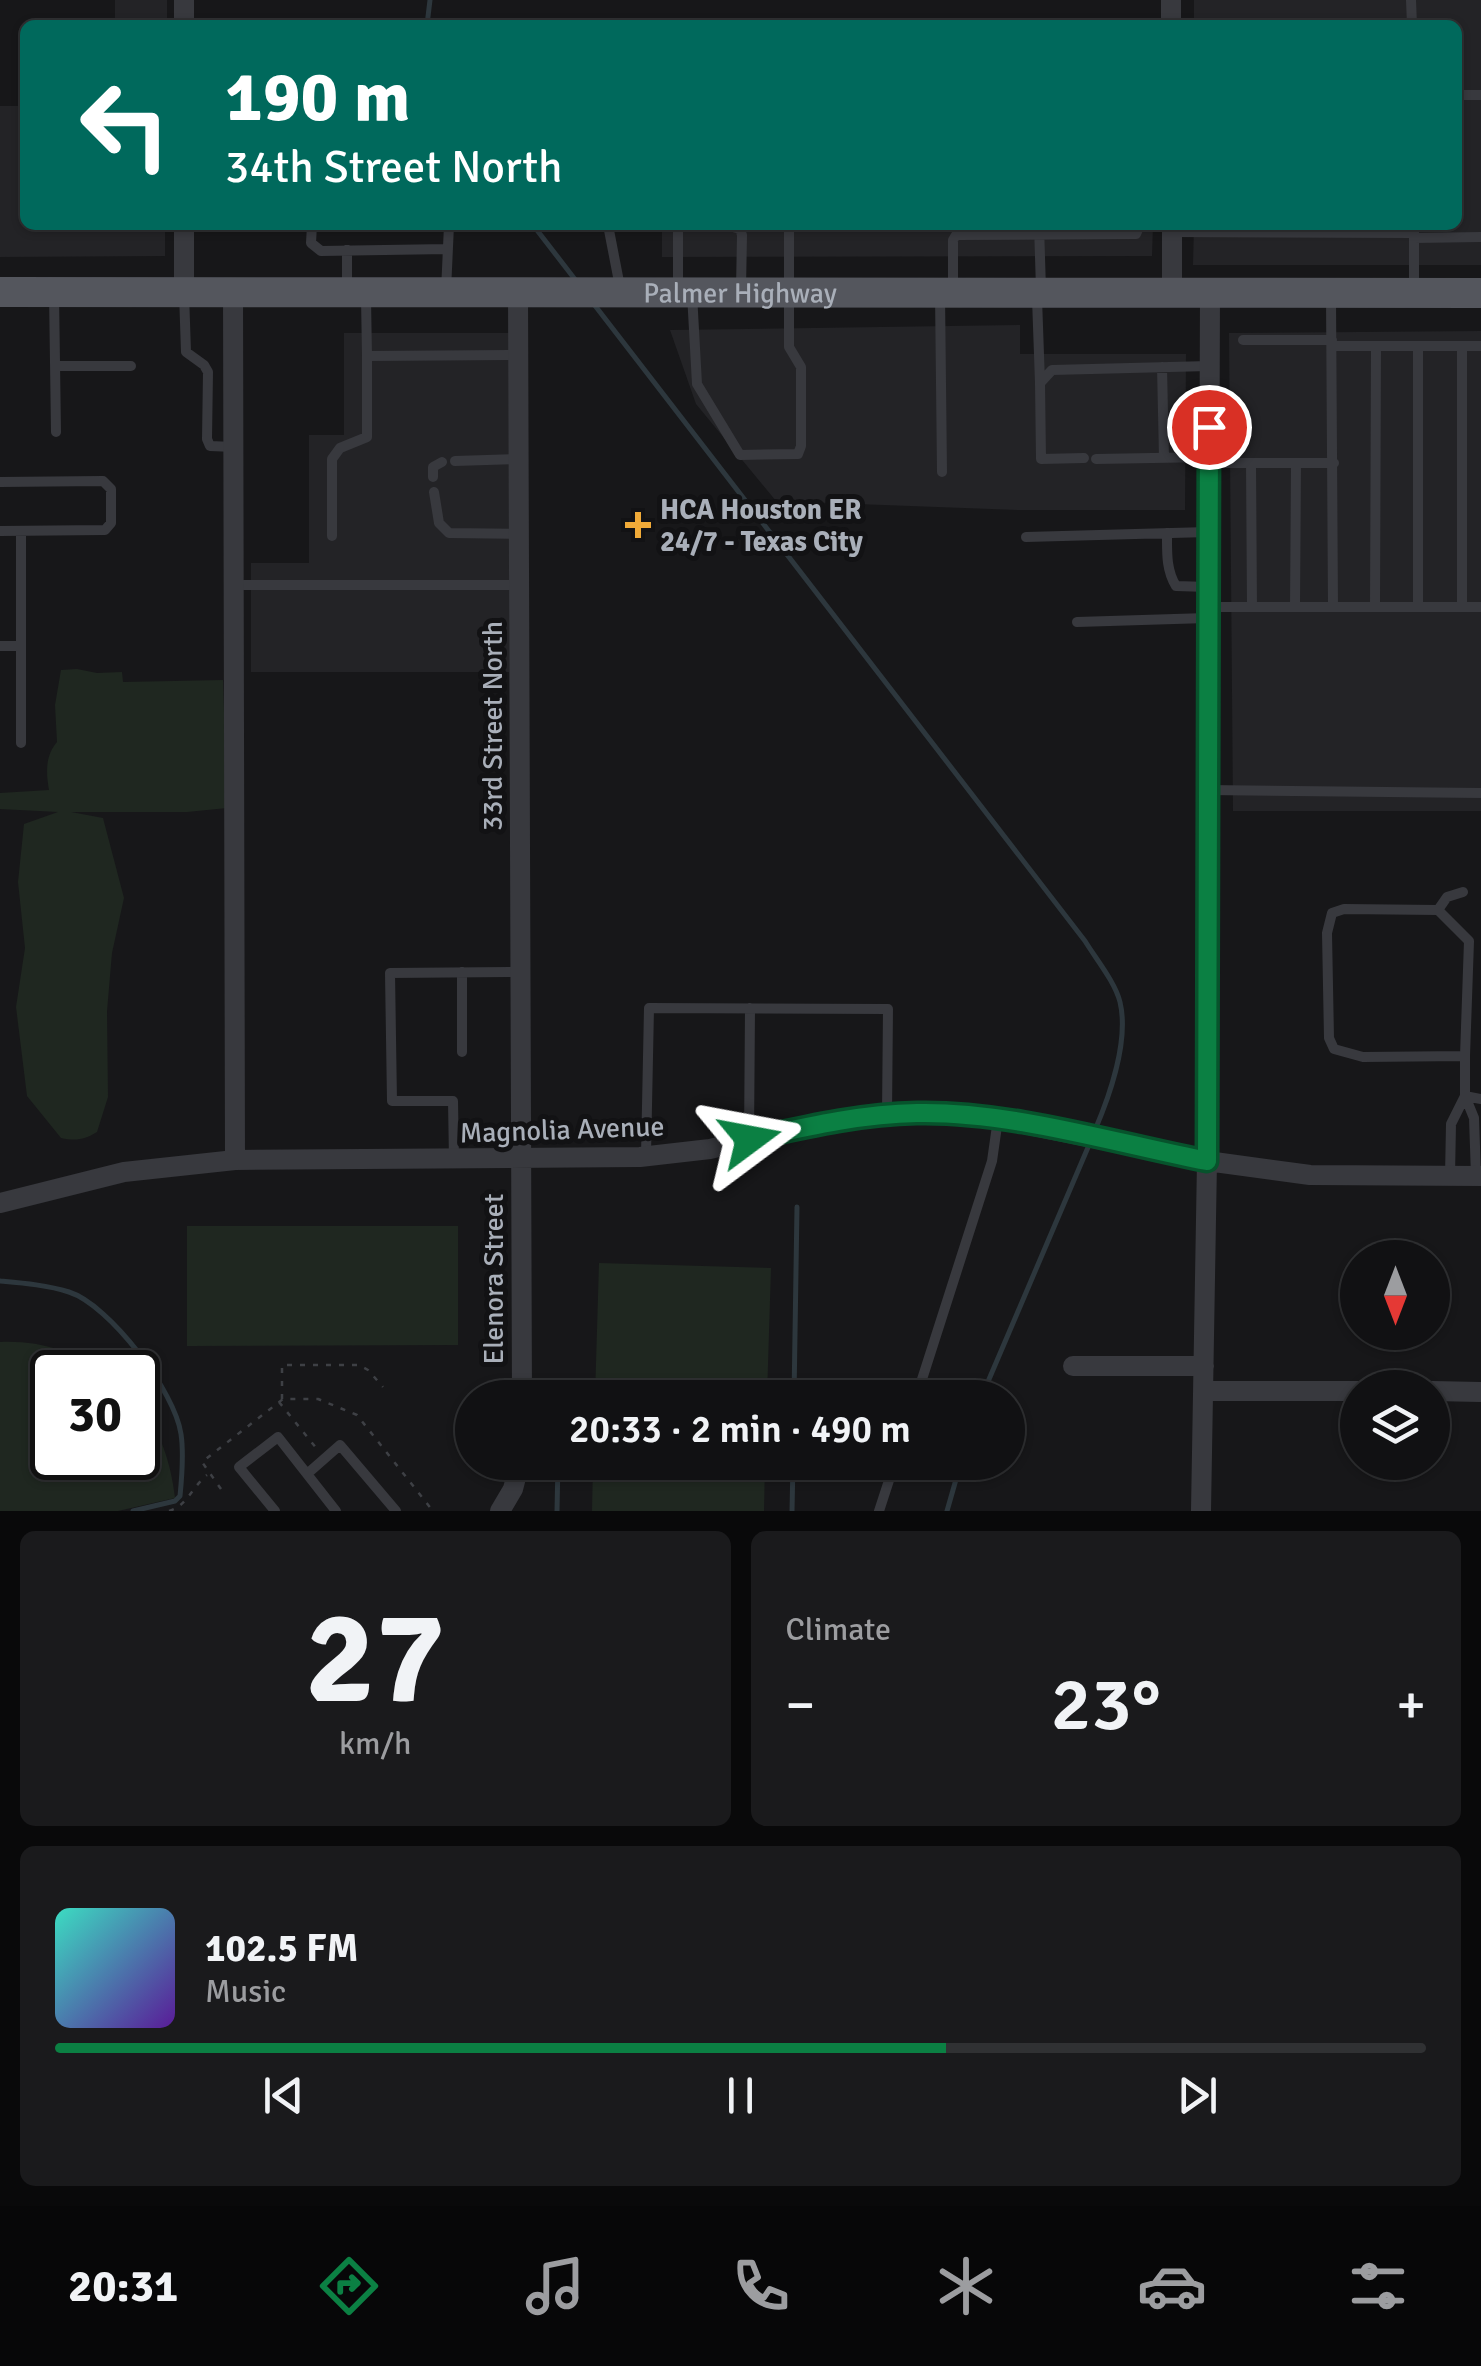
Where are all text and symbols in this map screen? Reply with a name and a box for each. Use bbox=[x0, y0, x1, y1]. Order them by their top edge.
text: 190 m bbox=[225, 54, 410, 140]
icon: left bbox=[60, 60, 190, 190]
text: 34th Street North bbox=[225, 140, 563, 195]
street label: Palmer Highway bbox=[643, 276, 837, 311]
pin bbox=[1167, 385, 1252, 470]
icon: arrive bbox=[1182, 400, 1237, 455]
place label: HCA Houston ER 24/7 - Texas City bbox=[660, 493, 863, 559]
marker: HCA Houston ER 24/7 - Texas City bbox=[625, 512, 651, 538]
street label: 33rd Street North bbox=[476, 621, 510, 831]
position arrow bbox=[698, 1087, 802, 1191]
street label: Magnolia Avenue bbox=[459, 1109, 665, 1151]
street label: Elenora Street bbox=[477, 1193, 511, 1365]
north arrow bbox=[1340, 1240, 1450, 1350]
map controls bbox=[1340, 1240, 1450, 1480]
speed limit sign: 30 bbox=[30, 1350, 160, 1480]
button: layers bbox=[1340, 1370, 1450, 1480]
text: 20:33 · 2 min · 490 m bbox=[569, 1406, 911, 1453]
text: 27 bbox=[305, 1579, 445, 1739]
text: Climate bbox=[786, 1610, 891, 1649]
text: 23° bbox=[1051, 1658, 1161, 1751]
text: − bbox=[786, 1671, 815, 1739]
text: + bbox=[1396, 1671, 1426, 1739]
text: km/h bbox=[339, 1724, 411, 1763]
text: 102.5 FM bbox=[205, 1925, 358, 1972]
text: Music bbox=[205, 1972, 286, 2011]
icon: previous bbox=[256, 2068, 311, 2123]
icon: pause bbox=[713, 2068, 768, 2123]
icon: next bbox=[1170, 2068, 1225, 2123]
icon: directions bbox=[314, 2251, 384, 2321]
icon: music bbox=[520, 2251, 590, 2321]
icon: phone bbox=[726, 2251, 796, 2321]
icon: climate bbox=[931, 2251, 1001, 2321]
icon: car bbox=[1137, 2251, 1207, 2321]
icon: filters bbox=[1343, 2251, 1413, 2321]
text: 20:31 bbox=[68, 2259, 178, 2314]

